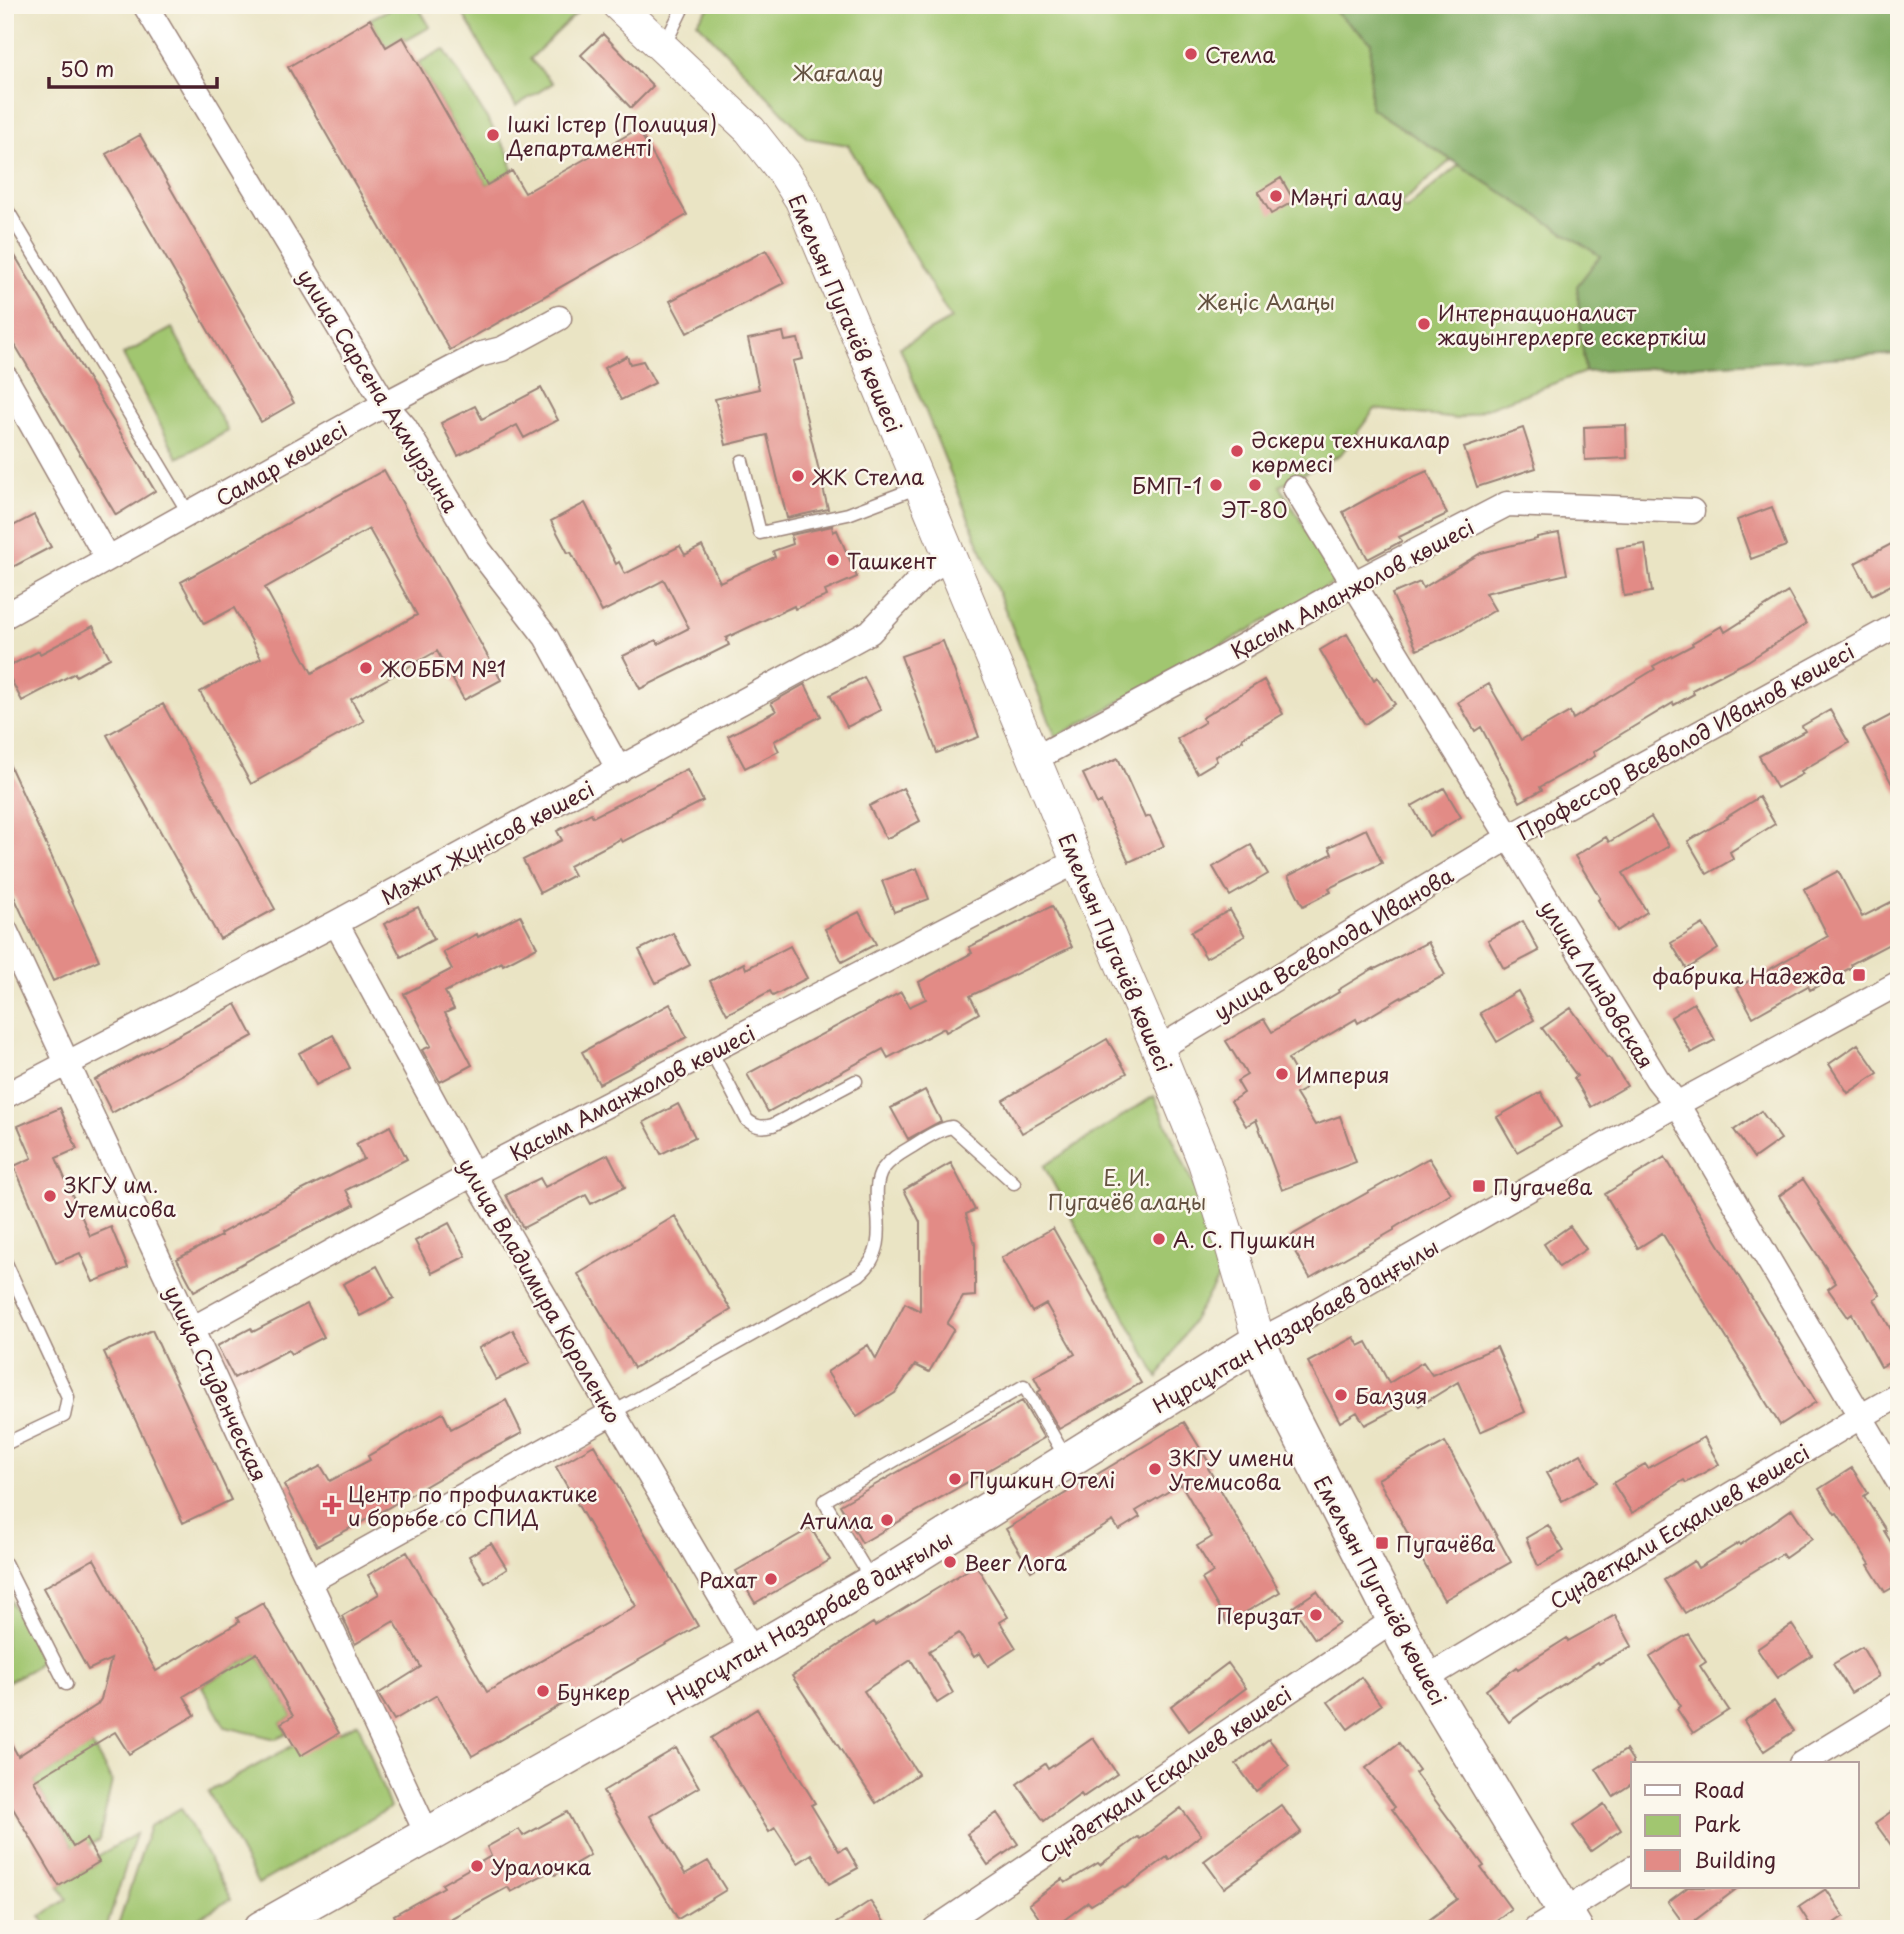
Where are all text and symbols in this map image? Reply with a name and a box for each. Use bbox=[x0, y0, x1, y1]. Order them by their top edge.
place label: Стелла bbox=[1205, 38, 1275, 70]
scale bar bbox=[49, 46, 217, 90]
marker: Стелла bbox=[1183, 46, 1199, 62]
text: 50 m bbox=[60, 52, 114, 84]
park label: Жағалау bbox=[792, 56, 884, 88]
place label: Ішкі Істер (Полиция) Департаменті bbox=[506, 107, 717, 163]
marker: Ішкі Істер (Полиция) Департаменті bbox=[485, 127, 501, 143]
place label: Мәңгі алау bbox=[1290, 180, 1403, 212]
marker: Мәңгі алау bbox=[1268, 188, 1284, 204]
street label: Емельян Пугачёв көшесі bbox=[781, 189, 911, 437]
street label: улица Сарсена Акмурзина bbox=[291, 262, 468, 519]
park label: Жеңіс Алаңы bbox=[1197, 285, 1335, 317]
place label: Интернационалист жауынгерлерге ескерткіш bbox=[1438, 296, 1707, 352]
marker: Интернационалист жауынгерлерге ескерткіш bbox=[1416, 316, 1432, 332]
street label: Самар көшесі bbox=[209, 412, 353, 514]
place label: Әскери техникалар көрмесі bbox=[1251, 423, 1450, 479]
marker: Әскери техникалар көрмесі bbox=[1229, 443, 1245, 459]
place label: ЖК Стелла bbox=[812, 460, 924, 492]
marker: ЖК Стелла bbox=[790, 468, 806, 484]
place label: БМП-1 bbox=[1132, 469, 1202, 501]
marker: БМП-1 bbox=[1208, 477, 1224, 493]
marker: ЭТ-80 bbox=[1247, 477, 1263, 493]
place label: ЭТ-80 bbox=[1221, 493, 1288, 525]
street label: Қасым Аманжолов көшесі bbox=[1225, 510, 1479, 666]
place label: Ташкент bbox=[847, 544, 937, 576]
marker: Ташкент bbox=[825, 552, 841, 568]
street label: Профессор Всеволод Иванов көшесі bbox=[1510, 635, 1860, 847]
place label: ЖОББМ №1 bbox=[380, 652, 506, 684]
marker: ЖОББМ №1 bbox=[358, 660, 374, 676]
street label: Мәжит Жүнісов көшесі bbox=[375, 772, 599, 912]
street label: Емельян Пугачёв көшесі bbox=[1051, 828, 1181, 1076]
street label: улица Всеволода Иванова bbox=[1207, 859, 1459, 1027]
street label: улица Линдовская bbox=[1533, 894, 1663, 1074]
place label: фабрика Надежда bbox=[1652, 959, 1846, 991]
marker: фабрика Надежда bbox=[1851, 967, 1867, 983]
street label: Қасым Аманжолов көшесі bbox=[504, 1016, 760, 1168]
place label: Империя bbox=[1296, 1058, 1390, 1090]
marker: Империя bbox=[1274, 1066, 1290, 1082]
street label: улица Владимира Короленко bbox=[452, 1151, 630, 1429]
park label: Е. И. Пугачёв алаңы bbox=[1048, 1161, 1206, 1217]
place label: ЗКГУ им. Утемисова bbox=[64, 1168, 176, 1224]
place label: Пугачева bbox=[1493, 1170, 1592, 1202]
marker: Пугачева bbox=[1471, 1178, 1487, 1194]
marker: ЗКГУ им. Утемисова bbox=[42, 1188, 58, 1204]
place label: А. С. Пушкин bbox=[1173, 1223, 1316, 1255]
street label: Нұрсұлтан Назарбаев даңғылы bbox=[1146, 1230, 1444, 1420]
marker: А. С. Пушкин bbox=[1151, 1231, 1167, 1247]
street label: улица Студенческая bbox=[158, 1280, 276, 1486]
place label: Балзия bbox=[1355, 1379, 1428, 1411]
marker: Балзия bbox=[1333, 1387, 1349, 1403]
street label: Сүндетқали Есқалиев көшесі bbox=[1543, 1436, 1815, 1616]
place label: ЗКГУ имени Утемисова bbox=[1169, 1441, 1294, 1497]
marker: ЗКГУ имени Утемисова bbox=[1147, 1461, 1163, 1477]
place label: Пушкин Отелі bbox=[969, 1463, 1115, 1495]
street label: Емельян Пугачёв көшесі bbox=[1307, 1469, 1455, 1711]
marker: Пушкин Отелі bbox=[947, 1471, 963, 1487]
place label: Центр по профилактике и борьбе со СПИД bbox=[348, 1477, 598, 1533]
marker: Центр по профилактике и борьбе со СПИД bbox=[322, 1495, 342, 1515]
place label: Атилла bbox=[800, 1504, 873, 1536]
marker: Атилла bbox=[879, 1512, 895, 1528]
street label: Нұрсұлтан Назарбаев даңғылы bbox=[660, 1522, 958, 1712]
place label: Пугачёва bbox=[1396, 1527, 1495, 1559]
marker: Пугачёва bbox=[1374, 1535, 1390, 1551]
place label: Beer Лога bbox=[964, 1546, 1067, 1578]
marker: Beer Лога bbox=[942, 1554, 958, 1570]
place label: Рахат bbox=[699, 1563, 758, 1595]
marker: Рахат bbox=[763, 1571, 779, 1587]
place label: Перизат bbox=[1217, 1599, 1303, 1631]
marker: Перизат bbox=[1308, 1607, 1324, 1623]
place label: Бункер bbox=[557, 1675, 630, 1707]
street label: Сүндетқали Есқалиев көшесі bbox=[1033, 1677, 1297, 1871]
marker: Бункер bbox=[535, 1683, 551, 1699]
legend bbox=[1631, 1762, 1858, 1888]
text: Road bbox=[1694, 1773, 1745, 1805]
text: Park bbox=[1694, 1807, 1741, 1839]
text: Building bbox=[1694, 1843, 1776, 1875]
place label: Уралочка bbox=[491, 1850, 592, 1882]
marker: Уралочка bbox=[469, 1858, 485, 1874]

